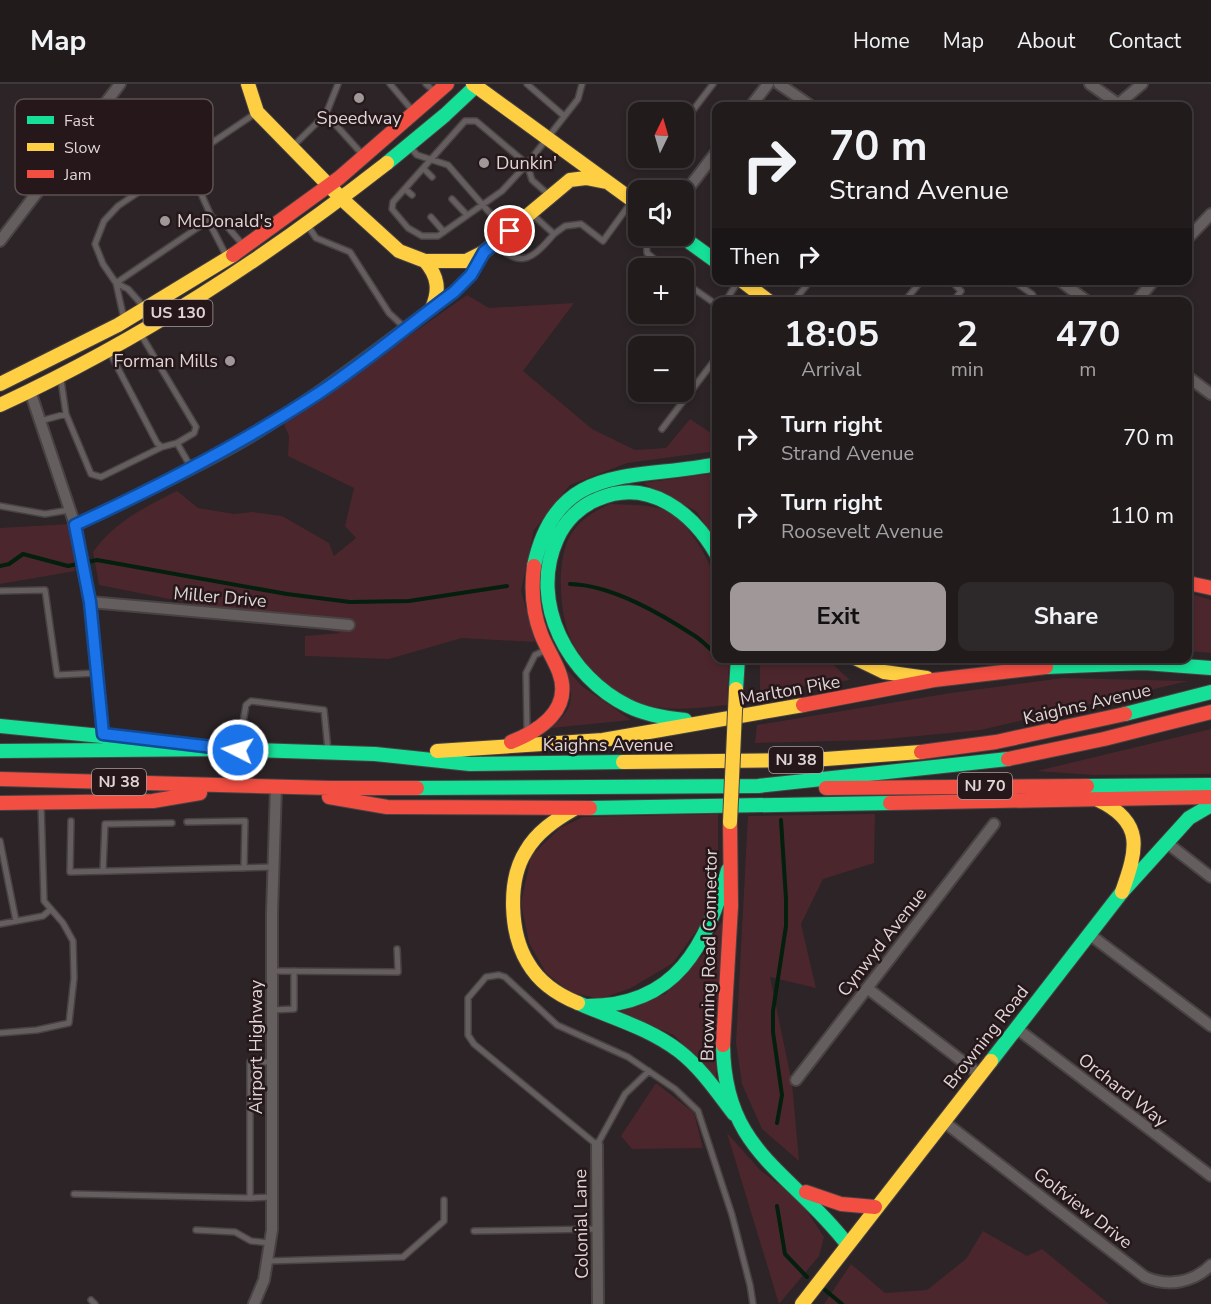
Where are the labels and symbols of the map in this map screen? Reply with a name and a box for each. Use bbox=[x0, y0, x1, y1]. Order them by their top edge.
marker: Speedway bbox=[352, 91, 366, 105]
legend bbox=[15, 99, 213, 195]
north arrow bbox=[628, 102, 694, 168]
place label: Speedway bbox=[317, 106, 402, 130]
text: Fast bbox=[64, 110, 95, 132]
text: Slow bbox=[64, 137, 101, 159]
place label: Dunkin' bbox=[496, 151, 557, 175]
marker: Dunkin' bbox=[477, 156, 491, 170]
text: Jam bbox=[63, 164, 91, 186]
pin bbox=[484, 205, 535, 256]
place label: McDonald's bbox=[177, 209, 272, 233]
marker: McDonald's bbox=[158, 214, 172, 228]
road number: US 130 bbox=[144, 300, 213, 326]
place label: Forman Mills bbox=[113, 349, 218, 373]
marker: Forman Mills bbox=[223, 354, 237, 368]
street label: Miller Drive bbox=[172, 581, 268, 613]
street label: Marlton Pike bbox=[738, 669, 842, 711]
street label: Kaighns Avenue bbox=[1021, 678, 1153, 730]
position arrow bbox=[206, 718, 270, 782]
street label: Kaighns Avenue bbox=[543, 733, 673, 757]
road number: NJ 38 bbox=[769, 747, 823, 773]
road number: NJ 38 bbox=[92, 769, 146, 795]
road number: NJ 70 bbox=[958, 773, 1012, 799]
street label: Browning Road Connector bbox=[695, 848, 723, 1061]
street label: Cynwyd Avenue bbox=[832, 883, 932, 1001]
street label: Airport Highway bbox=[244, 979, 268, 1114]
street label: Browning Road bbox=[938, 980, 1034, 1094]
street label: Orchard Way bbox=[1073, 1048, 1173, 1133]
street label: Golfview Drive bbox=[1029, 1162, 1137, 1254]
street label: Colonial Lane bbox=[568, 1169, 594, 1279]

